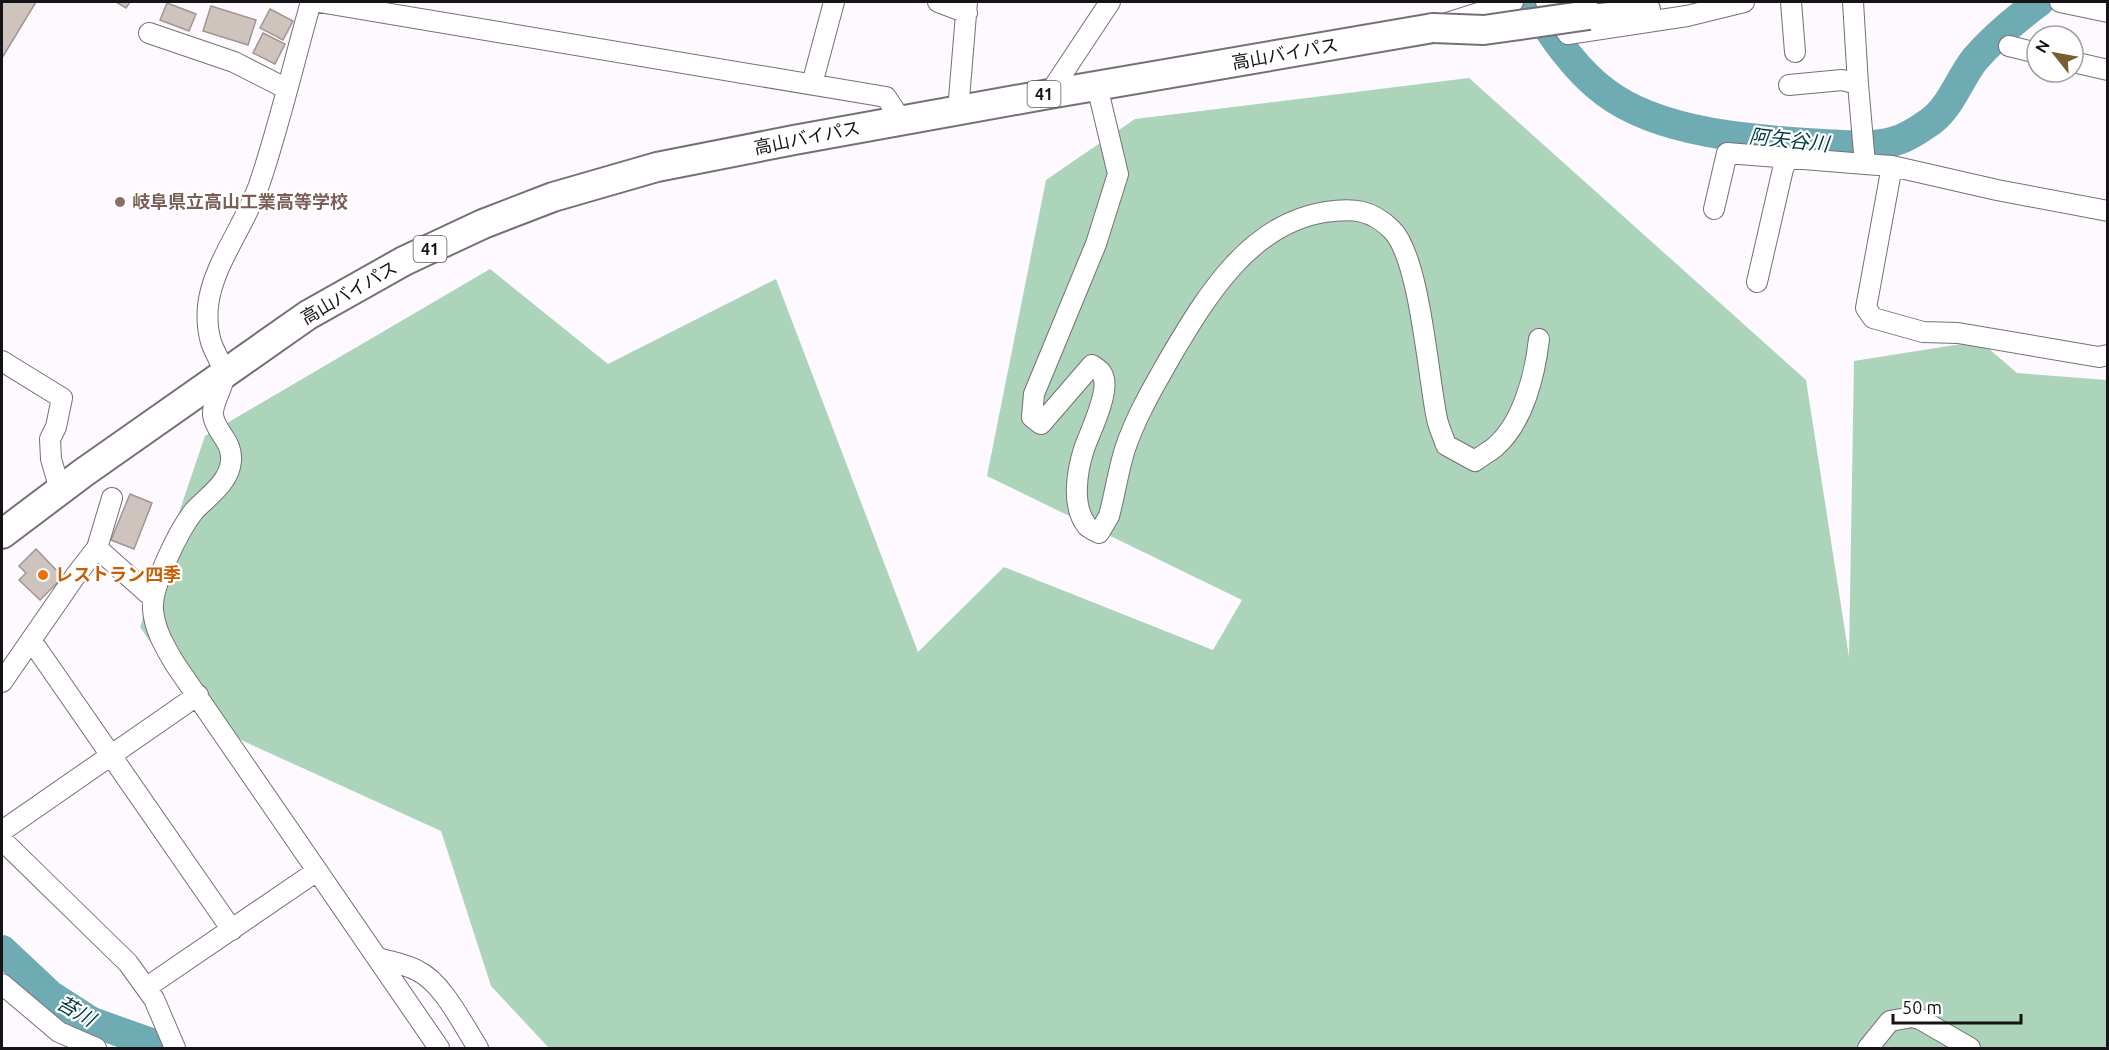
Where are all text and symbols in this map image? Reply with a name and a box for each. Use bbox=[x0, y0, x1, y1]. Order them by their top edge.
north arrow bbox=[2025, 24, 2085, 84]
street label: 高山バイパス bbox=[1230, 34, 1340, 72]
text: N bbox=[2031, 37, 2053, 56]
road number: 41 bbox=[1028, 81, 1060, 107]
street label: 高山バイパス bbox=[752, 117, 862, 157]
water label: 阿矢谷川 bbox=[1748, 124, 1832, 155]
place label: 岐阜県立高山工業高等学校 bbox=[132, 191, 348, 211]
marker: 岐阜県立高山工業高等学校 bbox=[113, 195, 127, 209]
road number: 41 bbox=[414, 236, 446, 262]
street label: 高山バイパス bbox=[297, 257, 400, 328]
place label: レストラン四季 bbox=[55, 564, 181, 584]
marker: レストラン四季 bbox=[36, 568, 50, 582]
scale bar bbox=[1893, 987, 2020, 1025]
water label: 苔川 bbox=[53, 991, 101, 1032]
text: 50 m bbox=[1902, 997, 1942, 1017]

